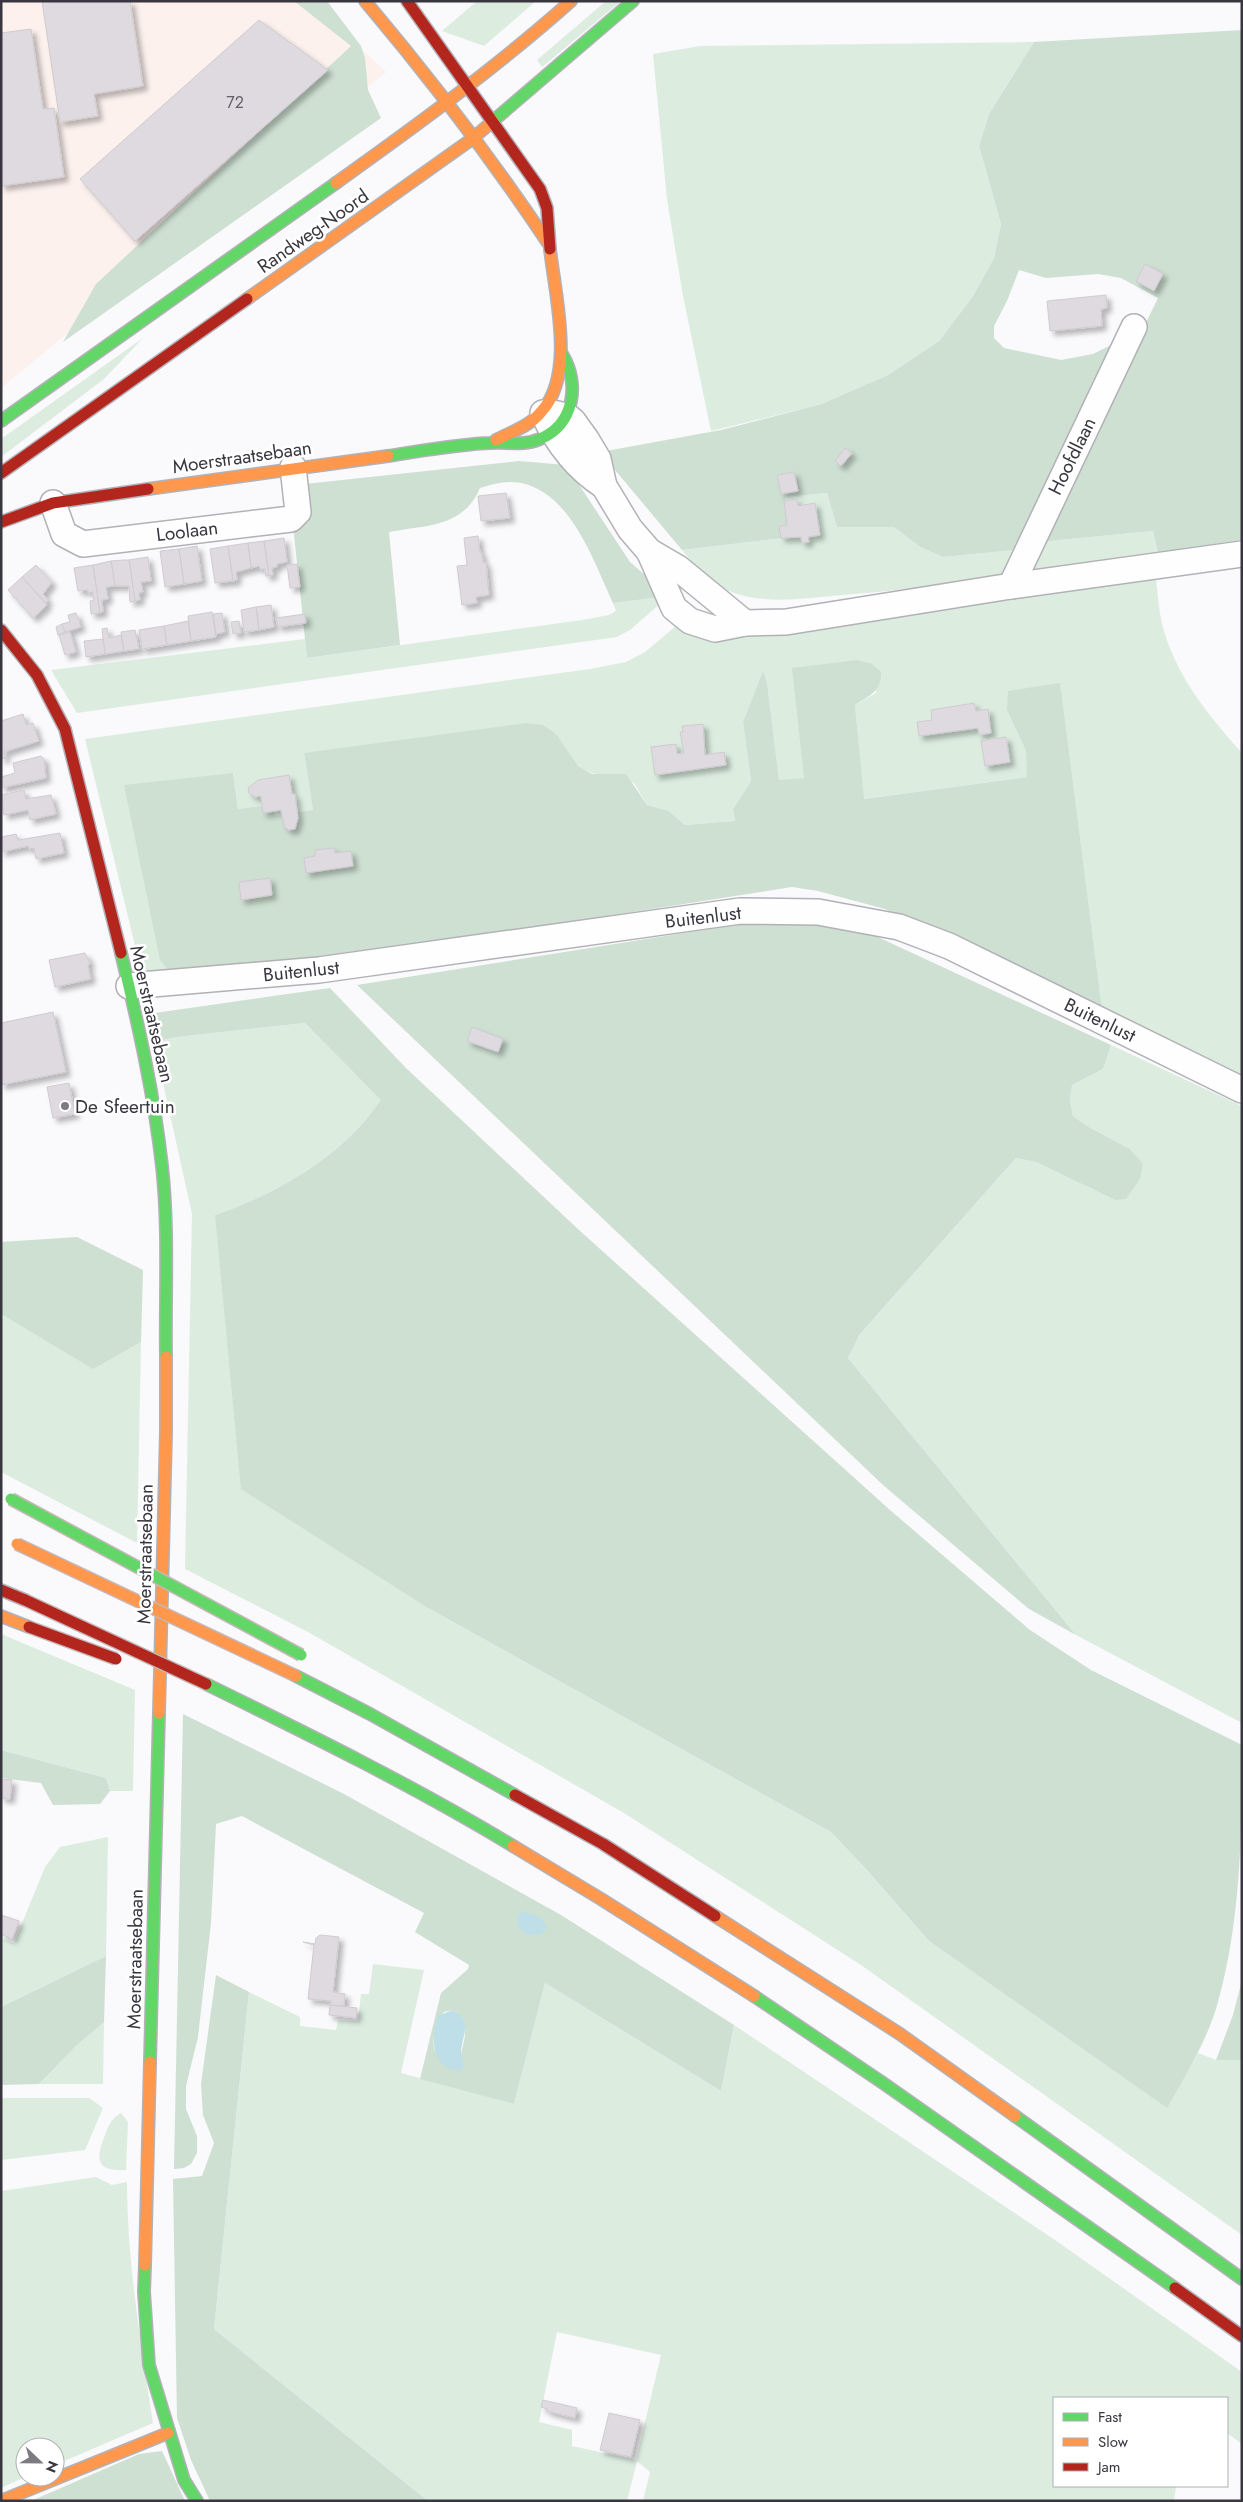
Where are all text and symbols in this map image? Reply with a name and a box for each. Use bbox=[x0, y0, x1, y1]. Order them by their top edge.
house number: 72 bbox=[226, 91, 244, 114]
street label: Randweg-Noord bbox=[252, 182, 374, 280]
street label: Hoofdlaan bbox=[1042, 413, 1102, 499]
street label: Moerstraatsebaan bbox=[171, 434, 313, 480]
street label: Loolaan bbox=[155, 514, 219, 548]
street label: Buitenlust bbox=[663, 899, 743, 935]
street label: Moerstraatsebaan bbox=[123, 943, 181, 1085]
street label: Buitenlust bbox=[262, 954, 341, 988]
street label: Buitenlust bbox=[1060, 991, 1141, 1049]
place label: De Sfeertuin bbox=[75, 1093, 175, 1120]
marker: De Sfeertuin bbox=[59, 1100, 71, 1112]
street label: Moerstraatsebaan bbox=[130, 1484, 160, 1624]
street label: Moerstraatsebaan bbox=[120, 1889, 150, 2029]
legend bbox=[1053, 2397, 1228, 2487]
text: Fast bbox=[1098, 2406, 1122, 2428]
text: Slow bbox=[1098, 2431, 1129, 2453]
north arrow bbox=[15, 2437, 65, 2487]
text: Jam bbox=[1096, 2456, 1121, 2478]
text: N bbox=[41, 2458, 63, 2476]

